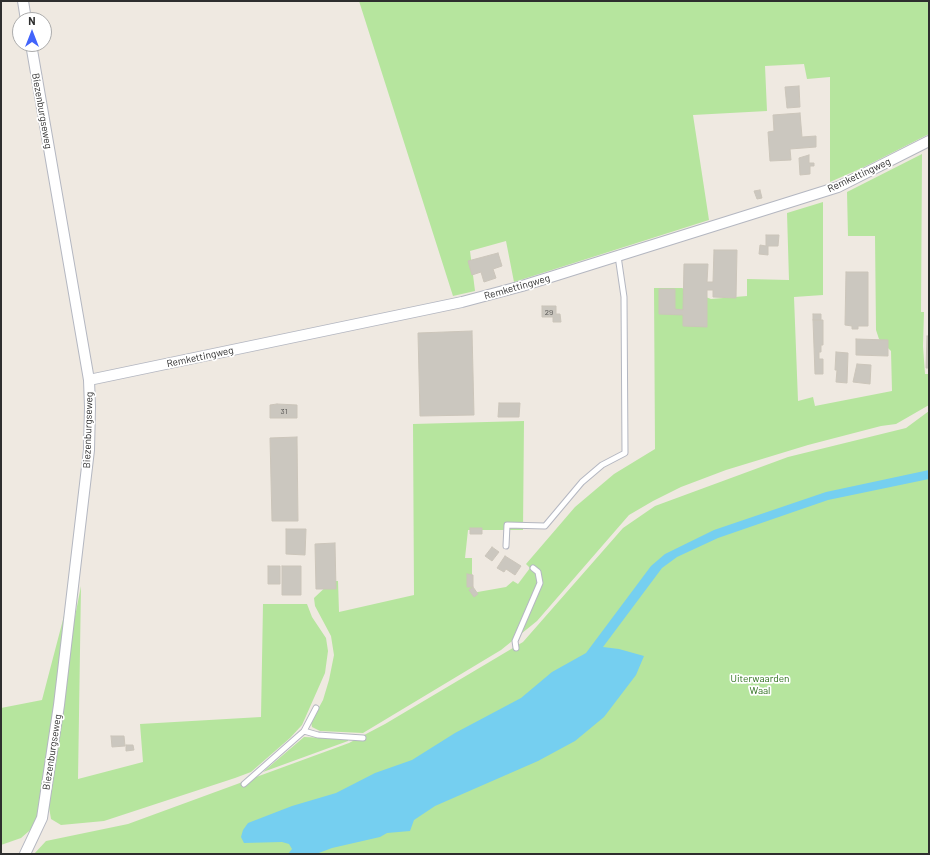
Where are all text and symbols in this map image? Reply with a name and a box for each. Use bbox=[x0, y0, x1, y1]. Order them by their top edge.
north arrow bbox=[12, 12, 52, 52]
text: N bbox=[28, 14, 36, 27]
street label: Biezenburgseweg bbox=[29, 72, 55, 150]
street label: Remkettingweg bbox=[826, 155, 892, 195]
street label: Remkettingweg bbox=[483, 272, 551, 302]
house number: 29 bbox=[545, 307, 553, 317]
street label: Remkettingweg bbox=[165, 344, 235, 370]
street label: Biezenburgseweg bbox=[81, 391, 95, 469]
house number: 31 bbox=[281, 406, 287, 416]
park label: Uiterwaarden Waal bbox=[731, 673, 789, 696]
street label: Biezenburgseweg bbox=[40, 713, 64, 791]

